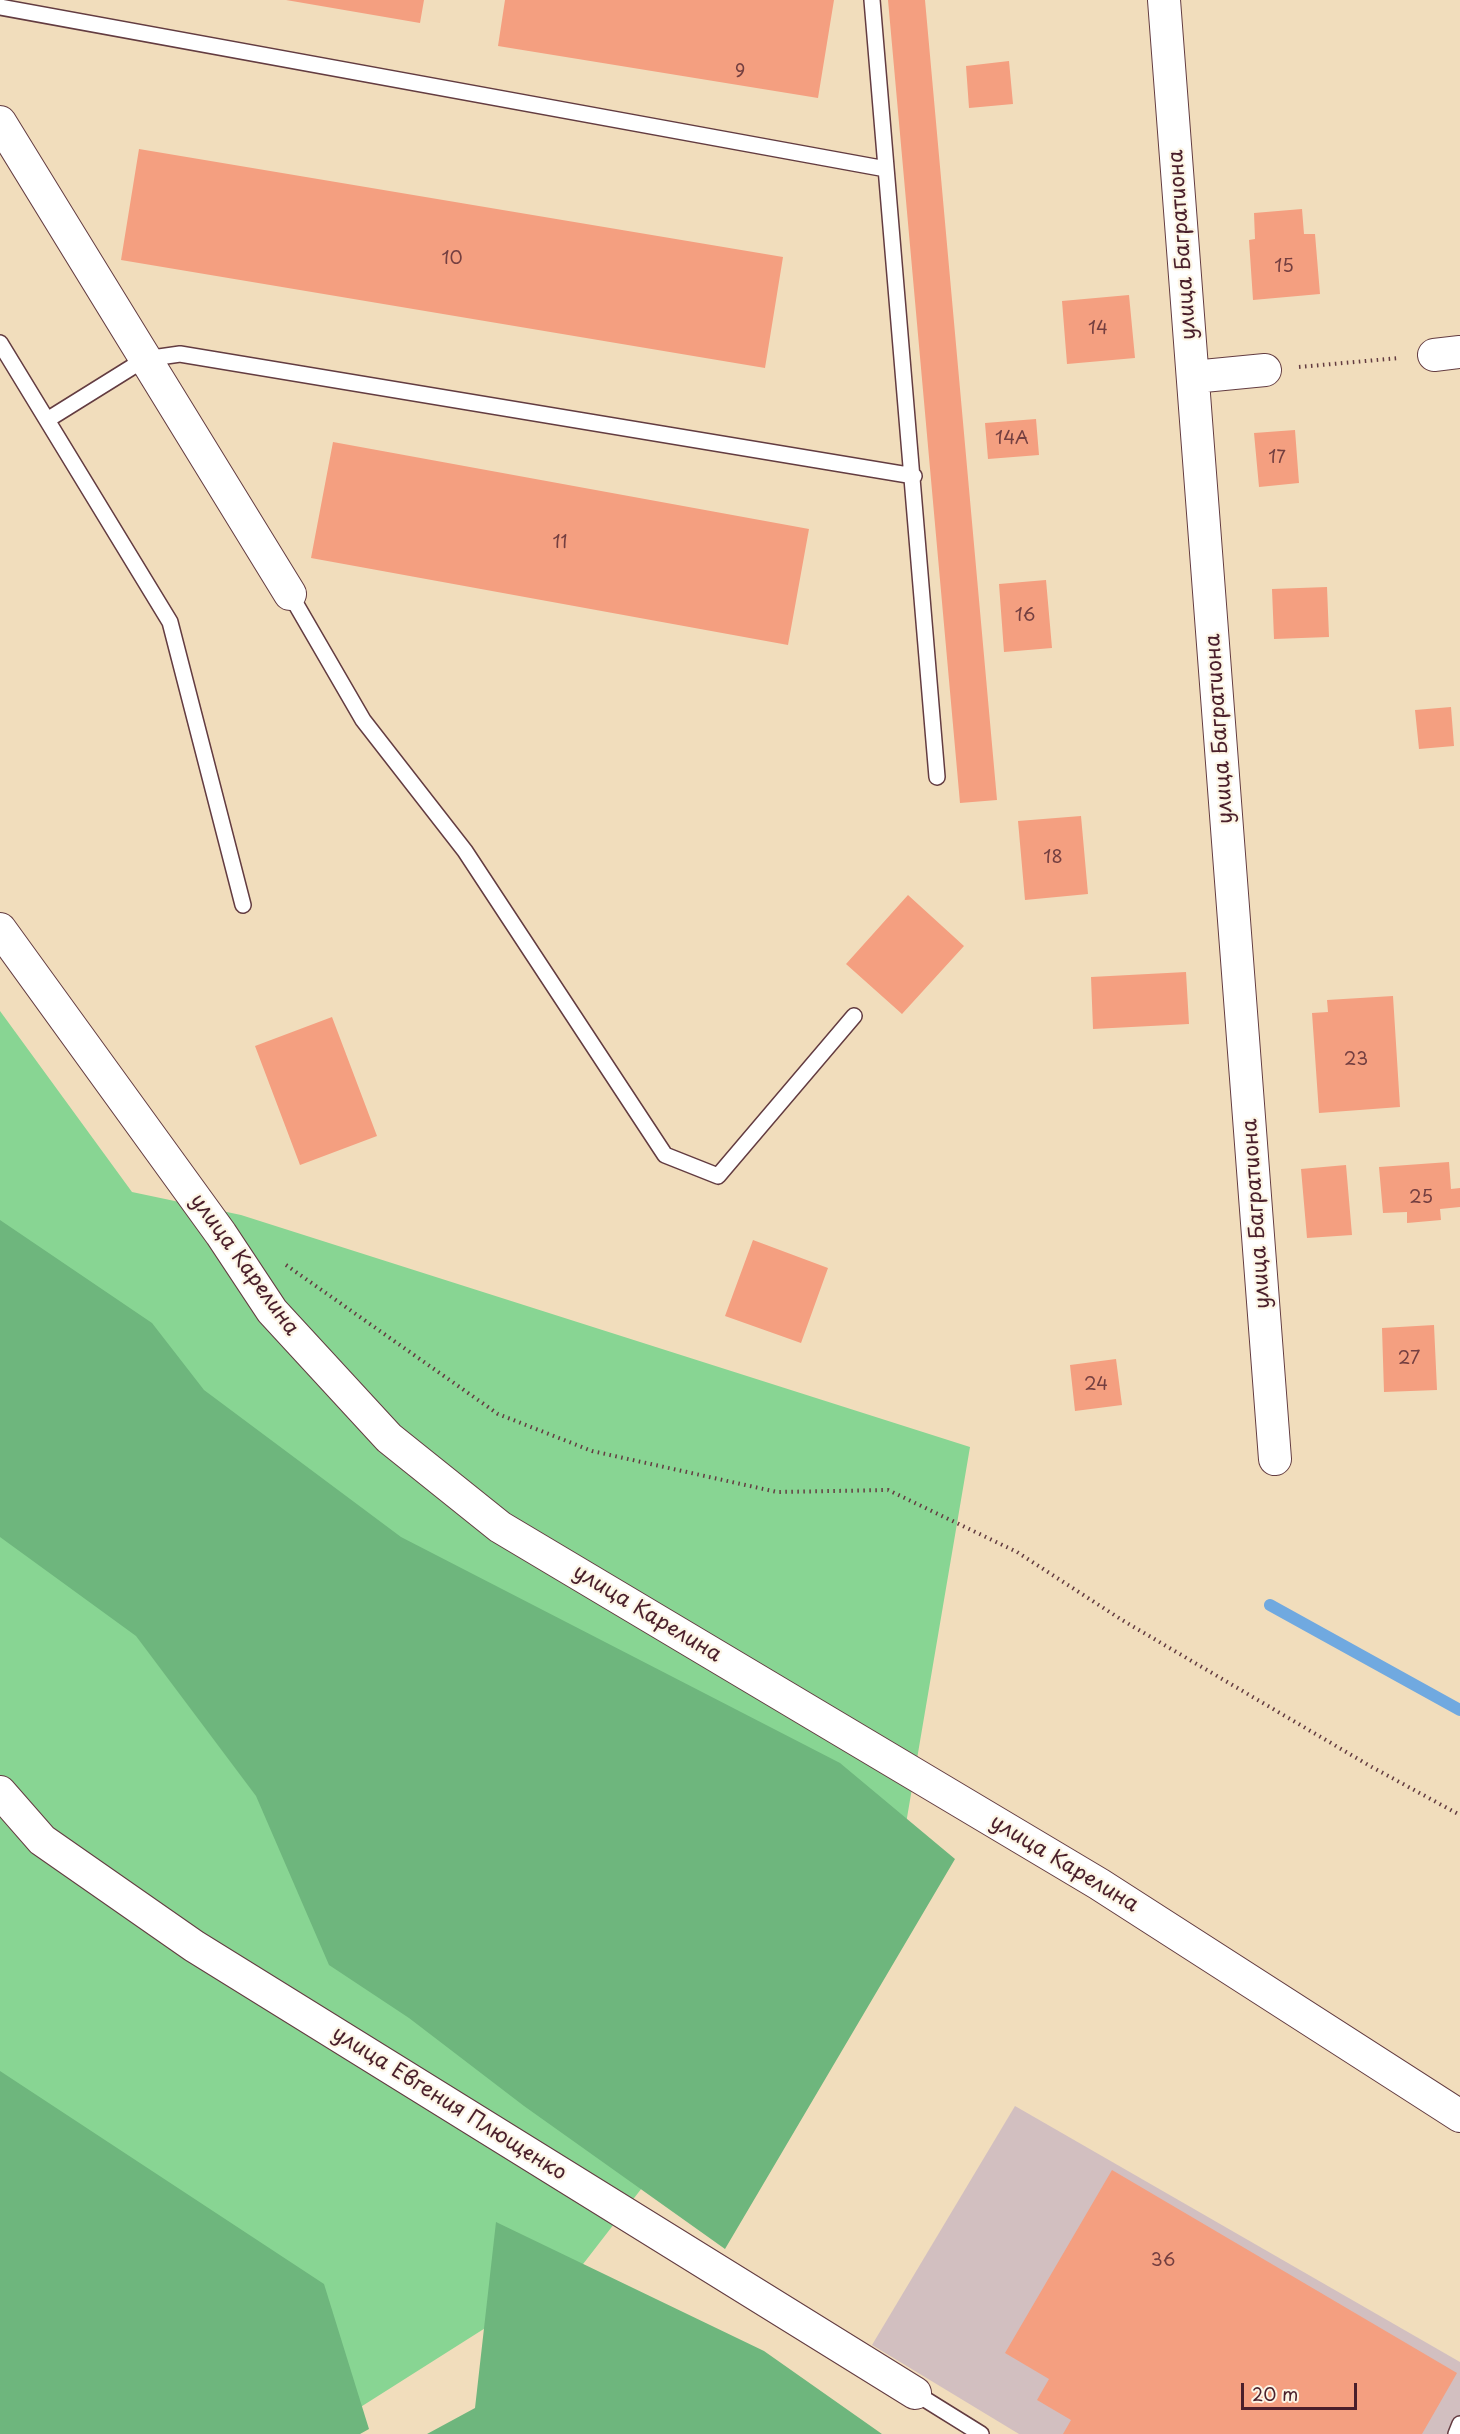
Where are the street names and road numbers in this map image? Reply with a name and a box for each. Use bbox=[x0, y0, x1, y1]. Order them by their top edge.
street label: улица Багратиона bbox=[1164, 149, 1202, 341]
street label: улица Багратиона bbox=[1201, 633, 1239, 825]
street label: улица Багратиона bbox=[1238, 1118, 1276, 1310]
street label: улица Карелина bbox=[184, 1189, 304, 1341]
street label: улица Карелина bbox=[568, 1560, 726, 1668]
street label: улица Карелина bbox=[985, 1810, 1143, 1918]
street label: улица Евгения Плющенко bbox=[327, 2021, 571, 2187]

